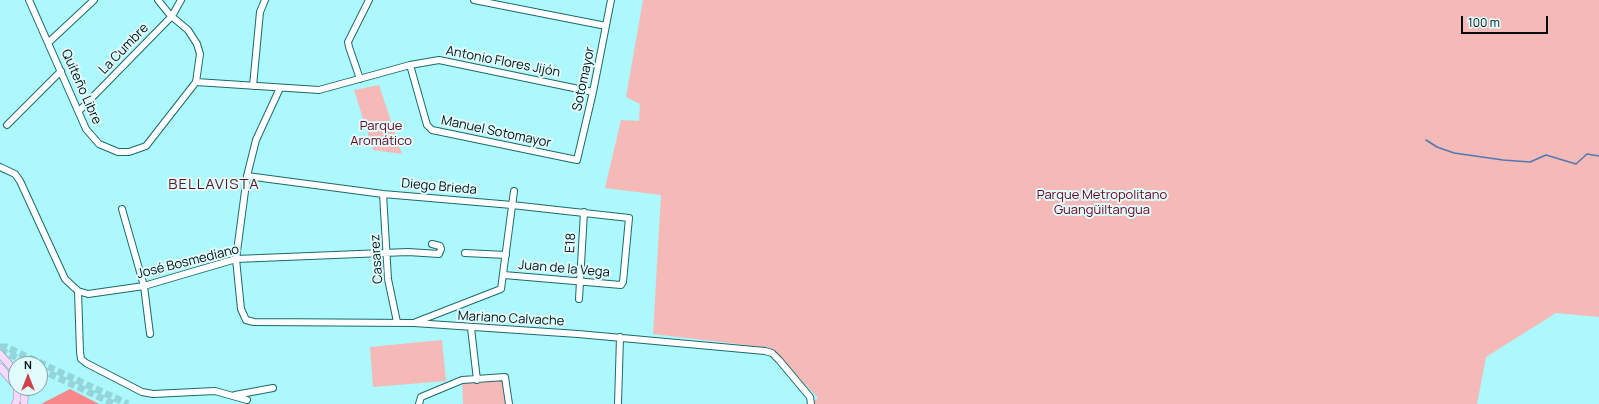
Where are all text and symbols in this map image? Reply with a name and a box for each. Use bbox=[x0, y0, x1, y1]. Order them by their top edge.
scale bar bbox=[1463, 8, 1550, 34]
text: 100 m bbox=[1468, 14, 1500, 31]
street label: La Cumbre bbox=[96, 20, 152, 78]
street label: Antonio Flores Jijón bbox=[444, 43, 562, 81]
street label: Sotomayor bbox=[570, 46, 598, 112]
street label: Quiteño Libre bbox=[58, 47, 104, 127]
street label: Manuel Sotomayor bbox=[440, 113, 552, 151]
park label: Parque Aromático bbox=[350, 118, 412, 149]
district label: BELLAVISTA bbox=[168, 176, 260, 194]
street label: Diego Brieda bbox=[401, 176, 477, 198]
park label: Parque Metropolitano Guangüiltangua bbox=[1037, 187, 1167, 218]
street label: E18 bbox=[563, 233, 579, 253]
street label: Casarez bbox=[367, 234, 387, 284]
street label: José Bosmediano bbox=[135, 242, 241, 282]
street label: Juan de la Vega bbox=[518, 257, 610, 281]
street label: Mariano Calvache bbox=[457, 308, 565, 330]
north arrow bbox=[8, 356, 48, 396]
text: N bbox=[24, 357, 32, 372]

